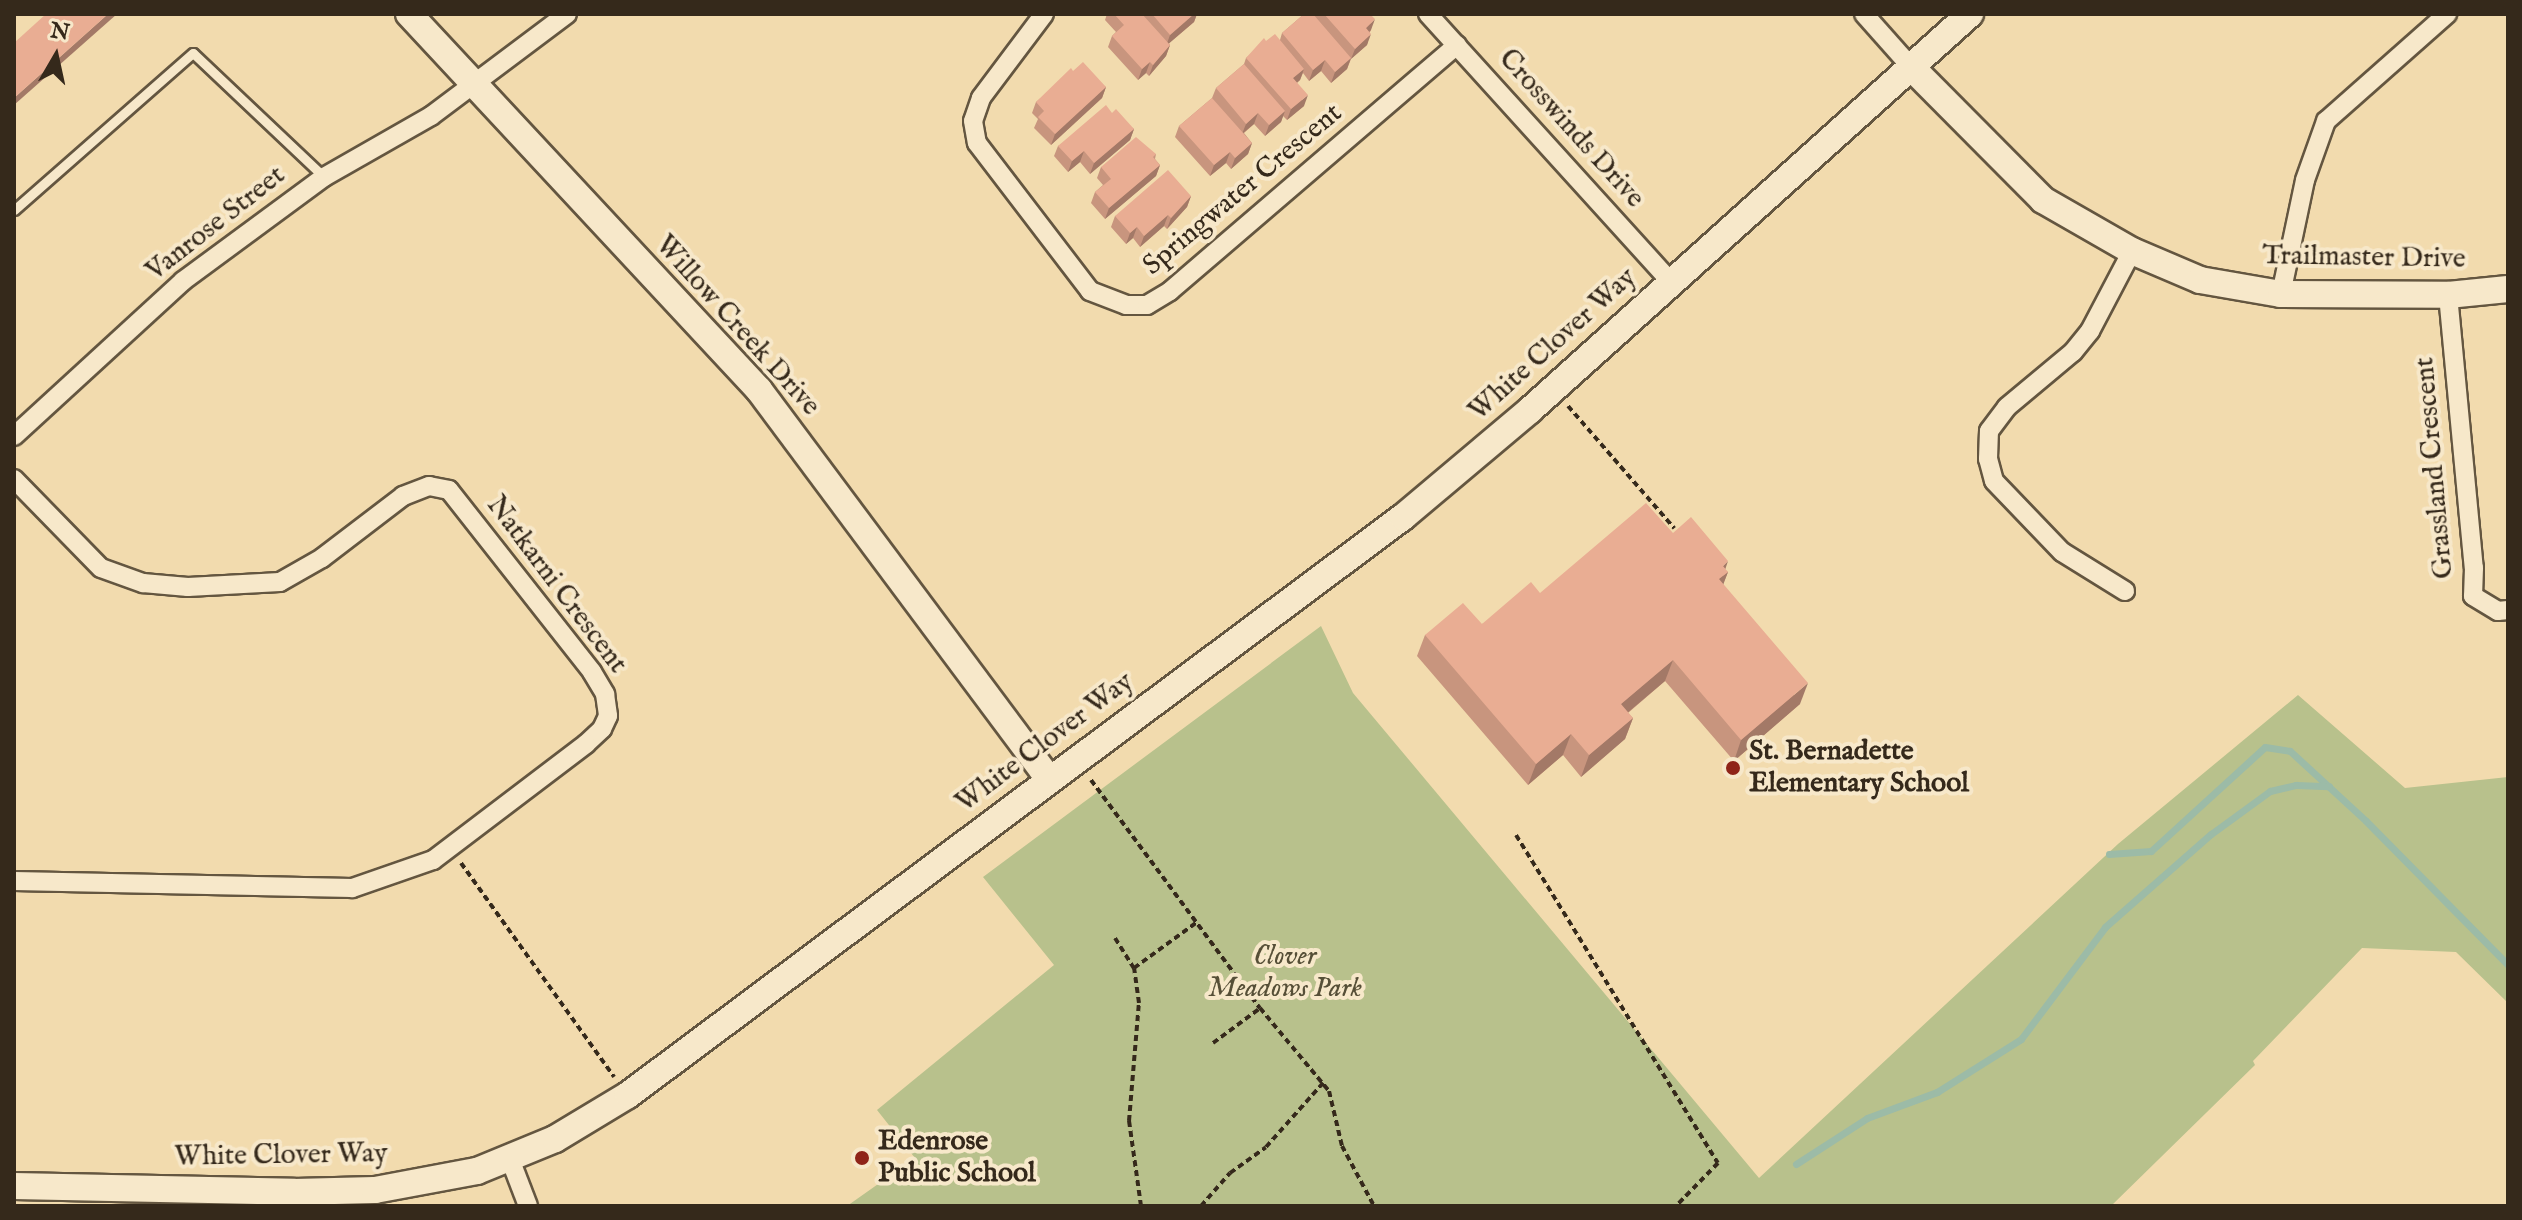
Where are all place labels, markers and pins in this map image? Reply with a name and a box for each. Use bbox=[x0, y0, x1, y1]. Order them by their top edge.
place label: St. Bernadette Elementary School bbox=[1749, 735, 1969, 801]
marker: St. Bernadette Elementary School bbox=[1724, 759, 1742, 777]
place label: Edenrose Public School bbox=[878, 1125, 1036, 1191]
marker: Edenrose Public School bbox=[853, 1149, 871, 1167]

